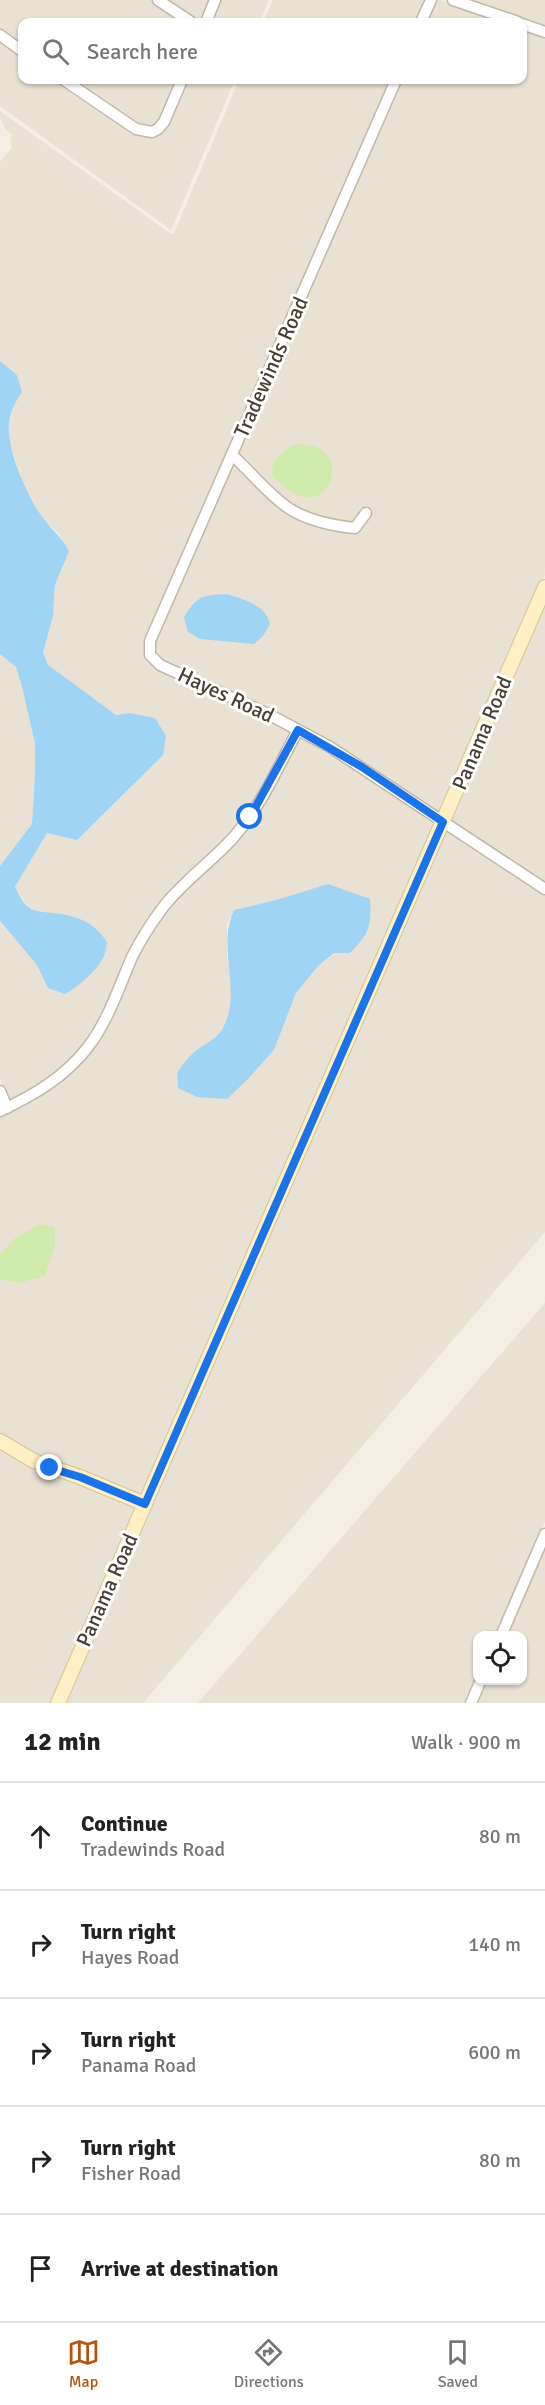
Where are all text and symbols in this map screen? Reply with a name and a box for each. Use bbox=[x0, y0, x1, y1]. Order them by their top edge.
search box bbox=[18, 18, 527, 84]
icon: search bbox=[39, 35, 72, 68]
text: Search here bbox=[87, 38, 198, 65]
street label: Tradewinds Road bbox=[228, 293, 314, 441]
street label: Hayes Road bbox=[174, 661, 278, 729]
street label: Panama Road bbox=[446, 672, 518, 794]
route start bbox=[236, 803, 262, 829]
route end bbox=[36, 1454, 62, 1480]
street label: Panama Road bbox=[70, 1529, 144, 1651]
map controls bbox=[473, 1631, 527, 1685]
button: locate bbox=[473, 1631, 527, 1685]
text: 12 min bbox=[24, 1726, 101, 1758]
text: Walk · 900 m bbox=[411, 1730, 521, 1755]
text: Continue bbox=[81, 1810, 168, 1837]
icon: ahead bbox=[24, 1820, 57, 1853]
text: 80 m bbox=[479, 1824, 521, 1849]
text: Tradewinds Road bbox=[81, 1837, 225, 1862]
text: Turn right bbox=[81, 1918, 176, 1945]
icon: right bbox=[24, 1928, 57, 1961]
text: 140 m bbox=[468, 1932, 521, 1957]
text: Hayes Road bbox=[81, 1945, 179, 1970]
text: Turn right bbox=[81, 2026, 176, 2053]
icon: right bbox=[24, 2036, 57, 2069]
text: 600 m bbox=[468, 2040, 521, 2065]
text: Panama Road bbox=[81, 2053, 196, 2078]
text: Turn right bbox=[81, 2134, 176, 2161]
icon: right bbox=[24, 2144, 57, 2177]
text: 80 m bbox=[479, 2148, 521, 2173]
text: Fisher Road bbox=[81, 2161, 181, 2186]
icon: arrive bbox=[24, 2252, 57, 2285]
text: Arrive at destination bbox=[81, 2255, 278, 2282]
tab: Map bbox=[67, 2336, 100, 2392]
tab: Directions bbox=[234, 2336, 304, 2392]
tab: Saved bbox=[438, 2336, 478, 2392]

